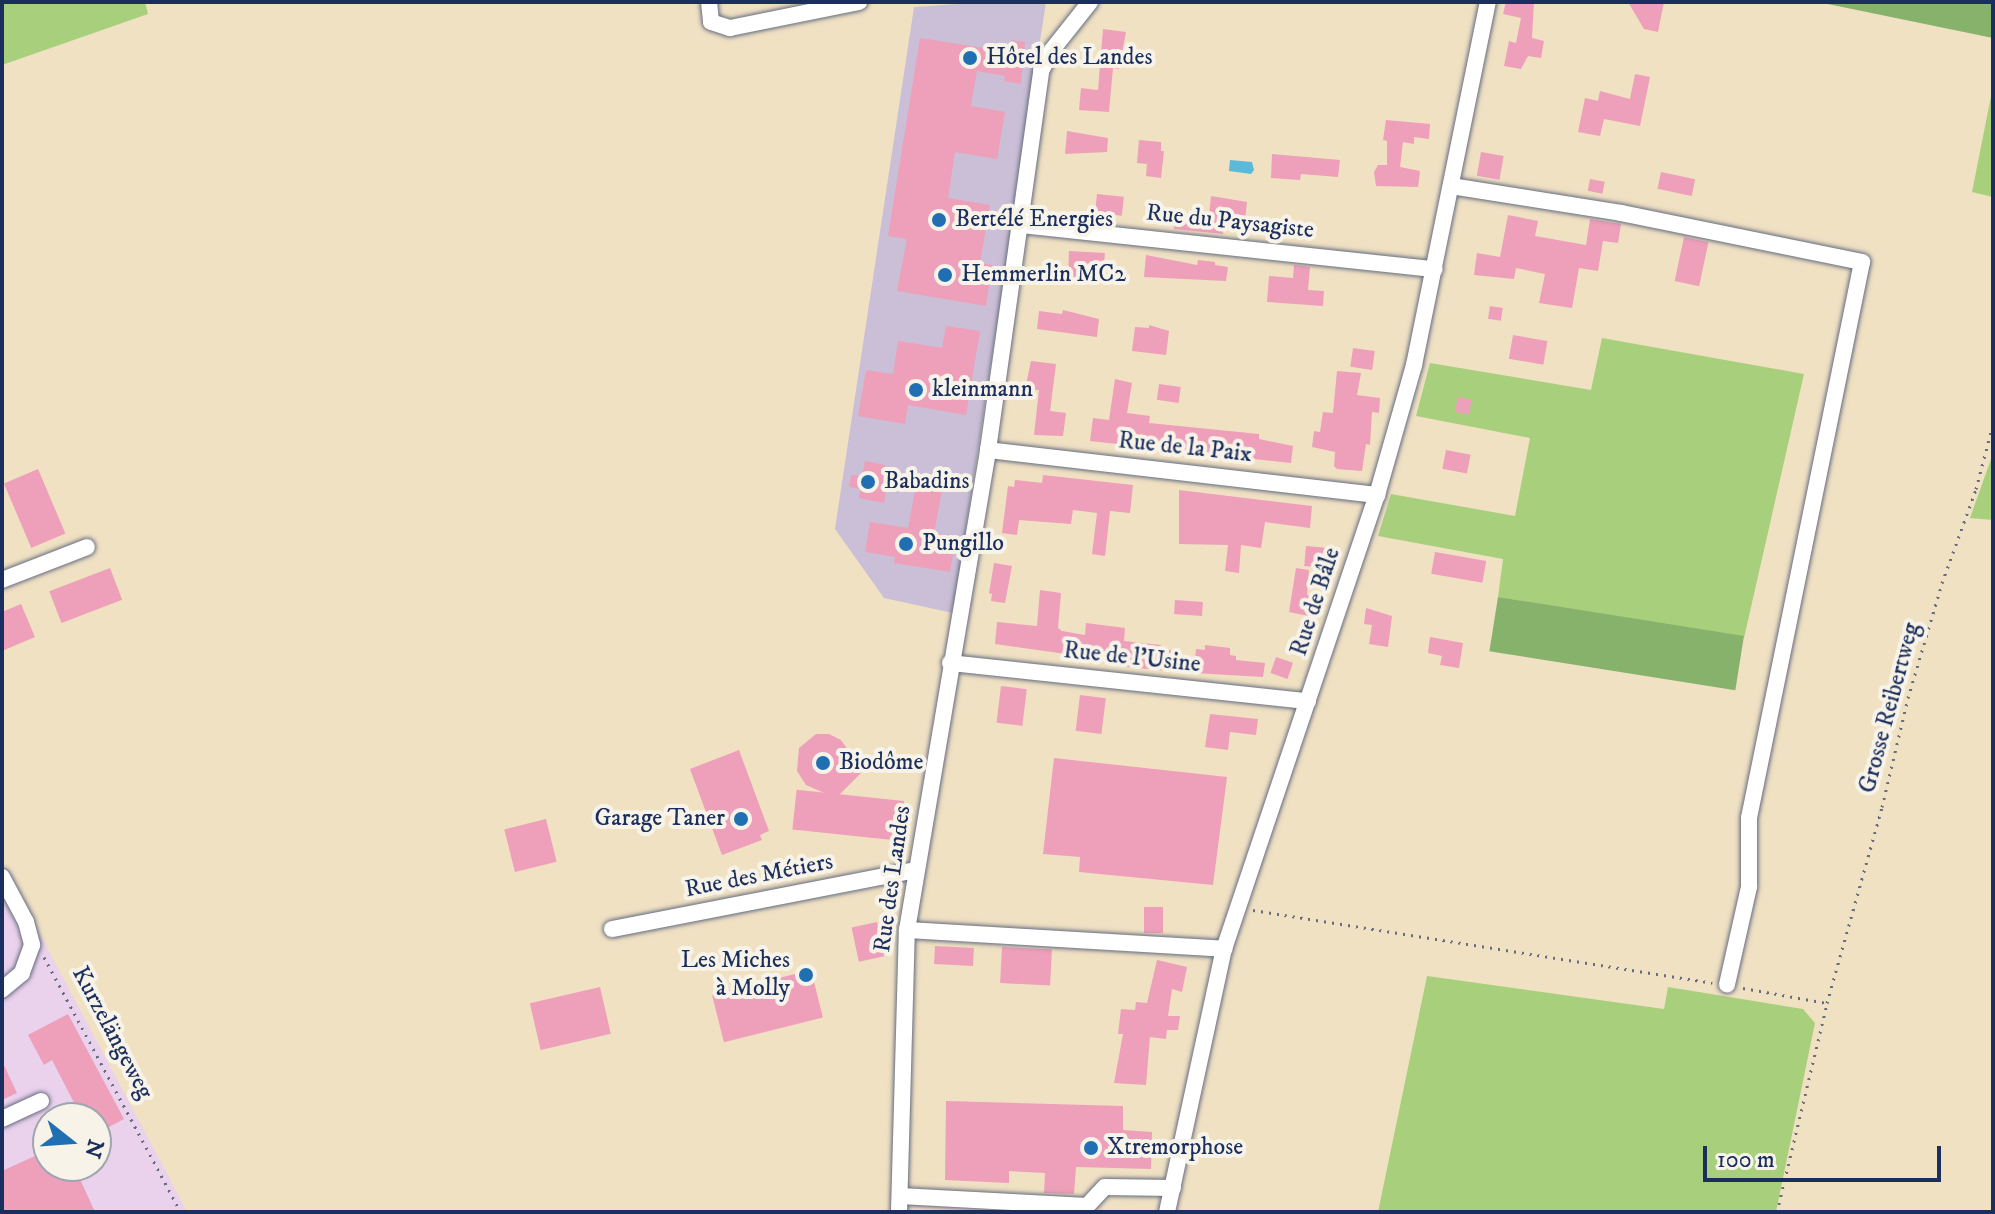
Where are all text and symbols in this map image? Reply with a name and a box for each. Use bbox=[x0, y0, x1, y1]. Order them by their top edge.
place label: Hôtel des Landes bbox=[986, 44, 1152, 72]
marker: Hôtel des Landes bbox=[961, 49, 979, 67]
street label: Rue du Paysagiste bbox=[1145, 199, 1315, 245]
place label: Bertélé Energies bbox=[955, 206, 1113, 234]
marker: Bertélé Energies bbox=[930, 211, 948, 229]
place label: Hemmerlin MC2 bbox=[961, 261, 1126, 289]
marker: Hemmerlin MC2 bbox=[936, 266, 954, 284]
place label: kleinmann bbox=[932, 376, 1033, 404]
marker: kleinmann bbox=[907, 381, 925, 399]
street label: Rue de la Paix bbox=[1117, 427, 1253, 469]
place label: Babadins bbox=[884, 468, 970, 496]
marker: Babadins bbox=[859, 473, 877, 491]
place label: Pungillo bbox=[922, 530, 1004, 558]
marker: Pungillo bbox=[897, 535, 915, 553]
street label: Rue de Bâle bbox=[1285, 544, 1347, 660]
street label: Grosse Reibertweg bbox=[1853, 620, 1927, 796]
street label: Rue de l'Usine bbox=[1062, 636, 1202, 680]
place label: Biodôme bbox=[839, 749, 923, 777]
marker: Biodôme bbox=[814, 754, 832, 772]
street label: Rue des Landes bbox=[868, 804, 918, 954]
place label: Garage Taner bbox=[595, 805, 725, 833]
marker: Garage Taner bbox=[732, 810, 750, 828]
street label: Rue des Métiers bbox=[683, 848, 835, 904]
place label: Les Miches à Molly bbox=[681, 947, 790, 1003]
street label: Kurzelängeweg bbox=[65, 962, 159, 1104]
marker: Les Miches à Molly bbox=[797, 966, 815, 984]
north arrow bbox=[32, 1102, 112, 1182]
scale bar bbox=[1707, 1130, 1945, 1180]
place label: Xtremorphose bbox=[1107, 1134, 1243, 1162]
text: N bbox=[78, 1136, 109, 1161]
marker: Xtremorphose bbox=[1082, 1139, 1100, 1157]
text: 100 m bbox=[1717, 1145, 1775, 1175]

